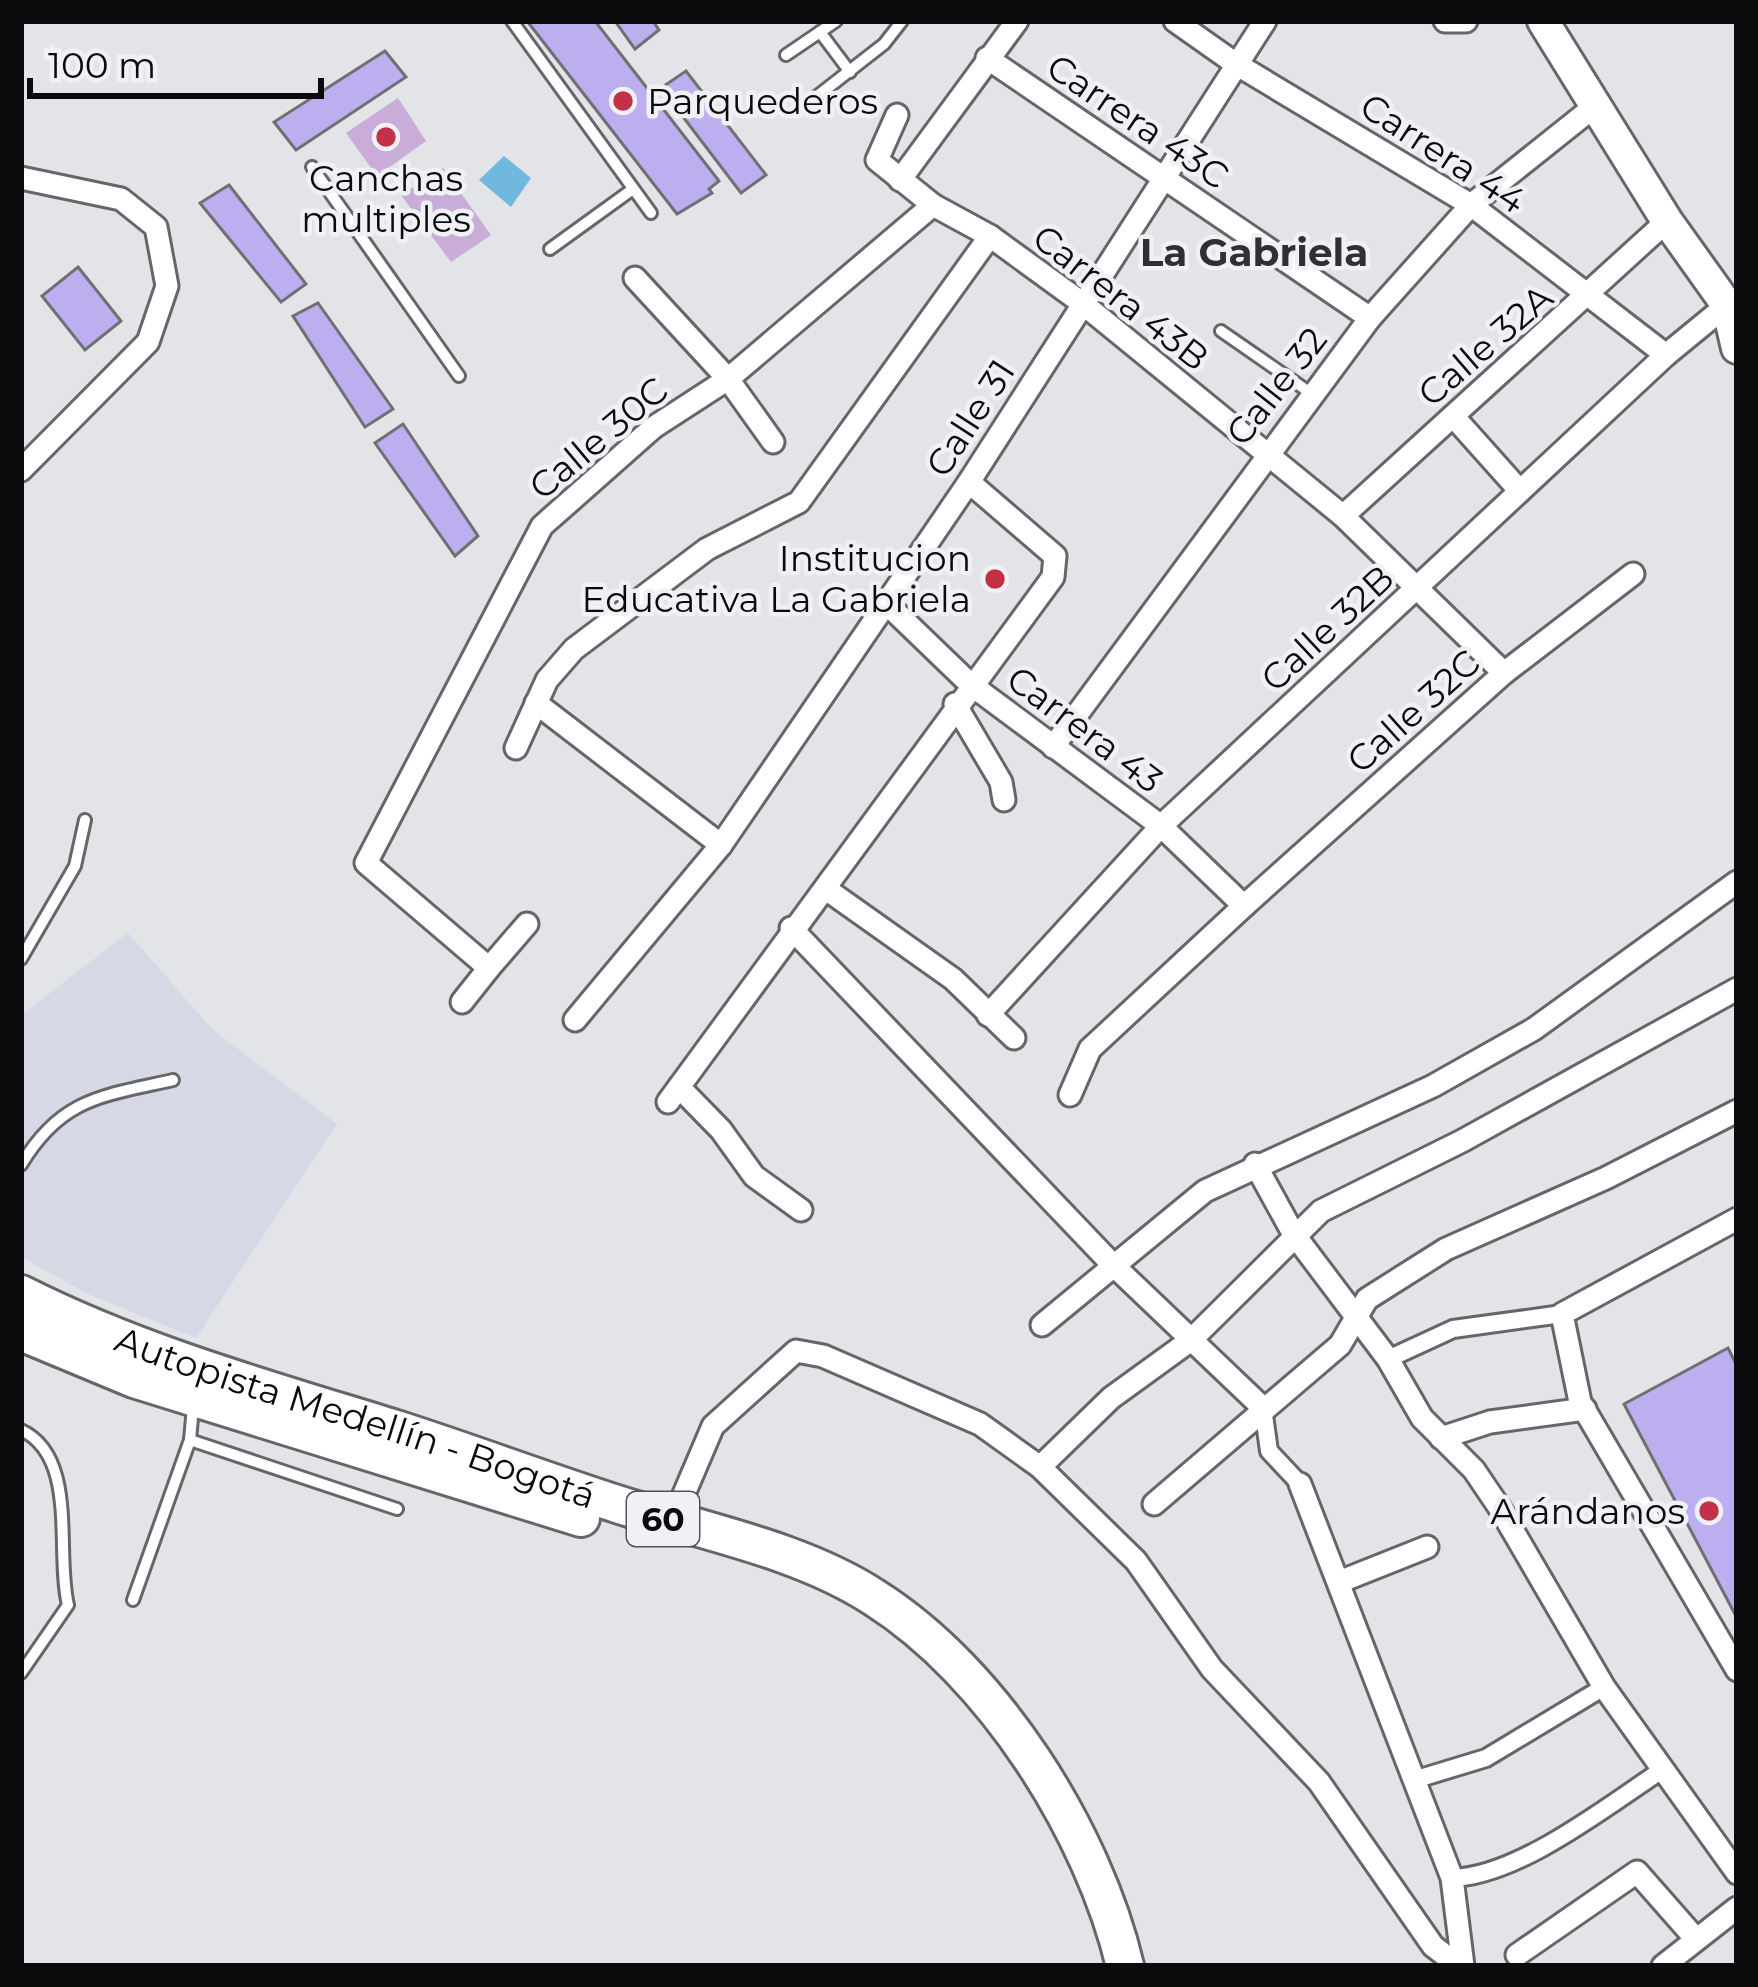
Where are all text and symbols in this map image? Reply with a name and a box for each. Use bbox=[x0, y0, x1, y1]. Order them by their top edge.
scale bar bbox=[30, 24, 321, 98]
text: 100 m bbox=[48, 43, 156, 87]
street label: Carrera 43C bbox=[1039, 44, 1237, 198]
place label: Parquederos bbox=[647, 79, 878, 123]
street label: Carrera 44 bbox=[1352, 83, 1534, 223]
marker: Parquederos bbox=[610, 88, 636, 114]
marker: Canchas multiples bbox=[373, 124, 399, 150]
place label: Canchas multiples bbox=[301, 156, 471, 241]
street label: Carrera 43B bbox=[1024, 215, 1218, 379]
district label: La Gabriela bbox=[1140, 228, 1368, 276]
street label: Calle 32A bbox=[1409, 275, 1561, 415]
street label: Calle 32 bbox=[1216, 318, 1336, 454]
street label: Calle 31 bbox=[916, 351, 1024, 485]
street label: Calle 30C bbox=[520, 368, 676, 508]
place label: Institucion Educativa La Gabriela bbox=[581, 536, 971, 621]
street label: Calle 32B bbox=[1252, 556, 1402, 700]
marker: Institucion Educativa La Gabriela bbox=[982, 566, 1008, 592]
street label: Calle 32C bbox=[1338, 640, 1488, 782]
street label: Carrera 43 bbox=[998, 656, 1172, 802]
street label: Autopista Medellín - Bogotá bbox=[109, 1317, 601, 1517]
place label: Arándanos bbox=[1491, 1489, 1685, 1533]
road number: 60 bbox=[627, 1492, 699, 1546]
marker: Arándanos bbox=[1696, 1498, 1722, 1524]

